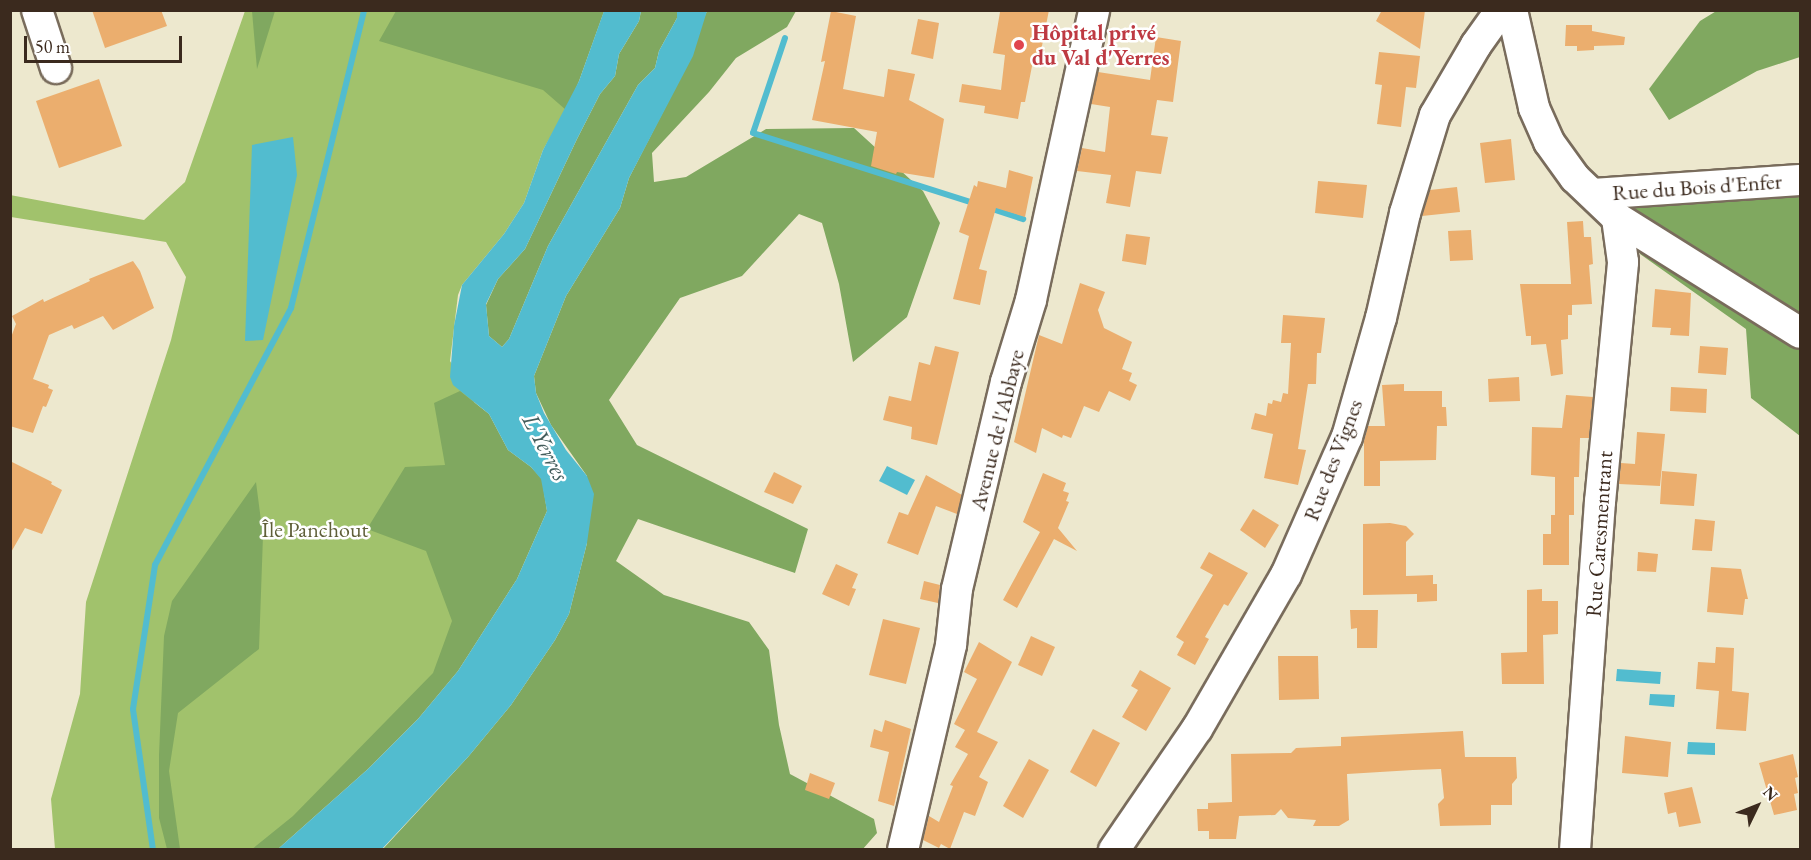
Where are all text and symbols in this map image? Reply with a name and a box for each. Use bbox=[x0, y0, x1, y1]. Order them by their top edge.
place label: Hôpital privé du Val d'Yerres bbox=[1032, 19, 1169, 70]
scale bar bbox=[27, 24, 184, 62]
text: 50 m bbox=[35, 35, 70, 58]
marker: Hôpital privé du Val d'Yerres bbox=[1010, 36, 1028, 54]
street label: Rue du Bois d'Enfer bbox=[1611, 168, 1783, 206]
street label: Avenue de l'Abbaye bbox=[964, 347, 1030, 513]
street label: Rue des Vignes bbox=[1298, 395, 1368, 525]
water label: L'Yerres bbox=[516, 408, 576, 486]
street label: Rue Caresmentrant bbox=[1580, 450, 1618, 618]
park label: Île Panchout bbox=[262, 517, 368, 543]
north arrow bbox=[1727, 776, 1787, 836]
text: N bbox=[1758, 781, 1783, 805]

